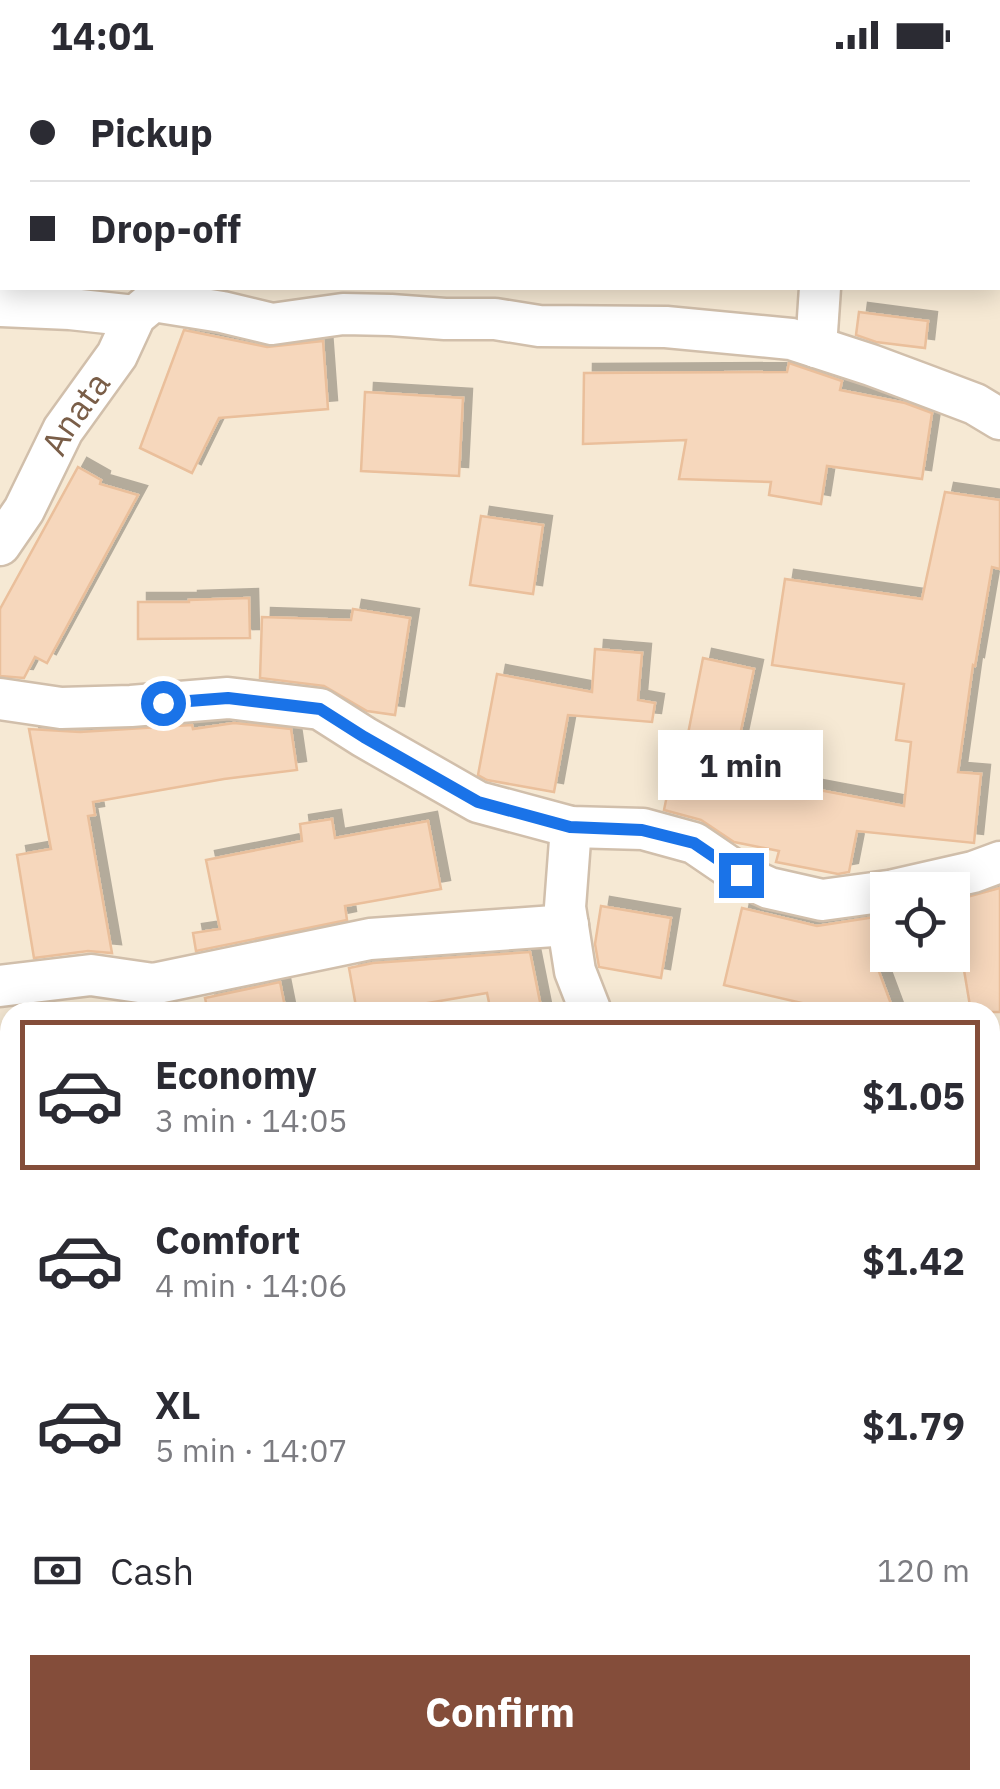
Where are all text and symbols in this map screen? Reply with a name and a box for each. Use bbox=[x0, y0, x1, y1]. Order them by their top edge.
text: 14:01 bbox=[50, 11, 154, 60]
text: Pickup bbox=[90, 108, 213, 157]
text: Drop-off bbox=[90, 204, 241, 253]
street label: Anata bbox=[30, 362, 120, 463]
route start bbox=[141, 681, 186, 726]
callout: 1 min bbox=[658, 730, 824, 800]
text: 1 min bbox=[699, 744, 782, 786]
route end bbox=[719, 853, 764, 898]
map controls bbox=[870, 872, 970, 972]
button: locate bbox=[870, 872, 970, 972]
icon: car bbox=[35, 1050, 125, 1140]
text: Economy bbox=[155, 1050, 317, 1099]
text: $1.05 bbox=[862, 1071, 965, 1120]
text: 3 min · 14:05 bbox=[155, 1099, 348, 1141]
icon: car bbox=[35, 1215, 125, 1305]
text: Comfort bbox=[155, 1215, 300, 1264]
text: $1.42 bbox=[862, 1236, 965, 1285]
text: 4 min · 14:06 bbox=[155, 1264, 348, 1306]
icon: car bbox=[35, 1380, 125, 1470]
text: XL bbox=[155, 1380, 201, 1429]
text: $1.79 bbox=[862, 1401, 965, 1450]
text: 5 min · 14:07 bbox=[155, 1429, 348, 1471]
icon: cash bbox=[30, 1543, 85, 1598]
text: Cash bbox=[110, 1546, 194, 1595]
text: 120 m bbox=[877, 1549, 970, 1591]
button: Confirm bbox=[30, 1655, 970, 1770]

